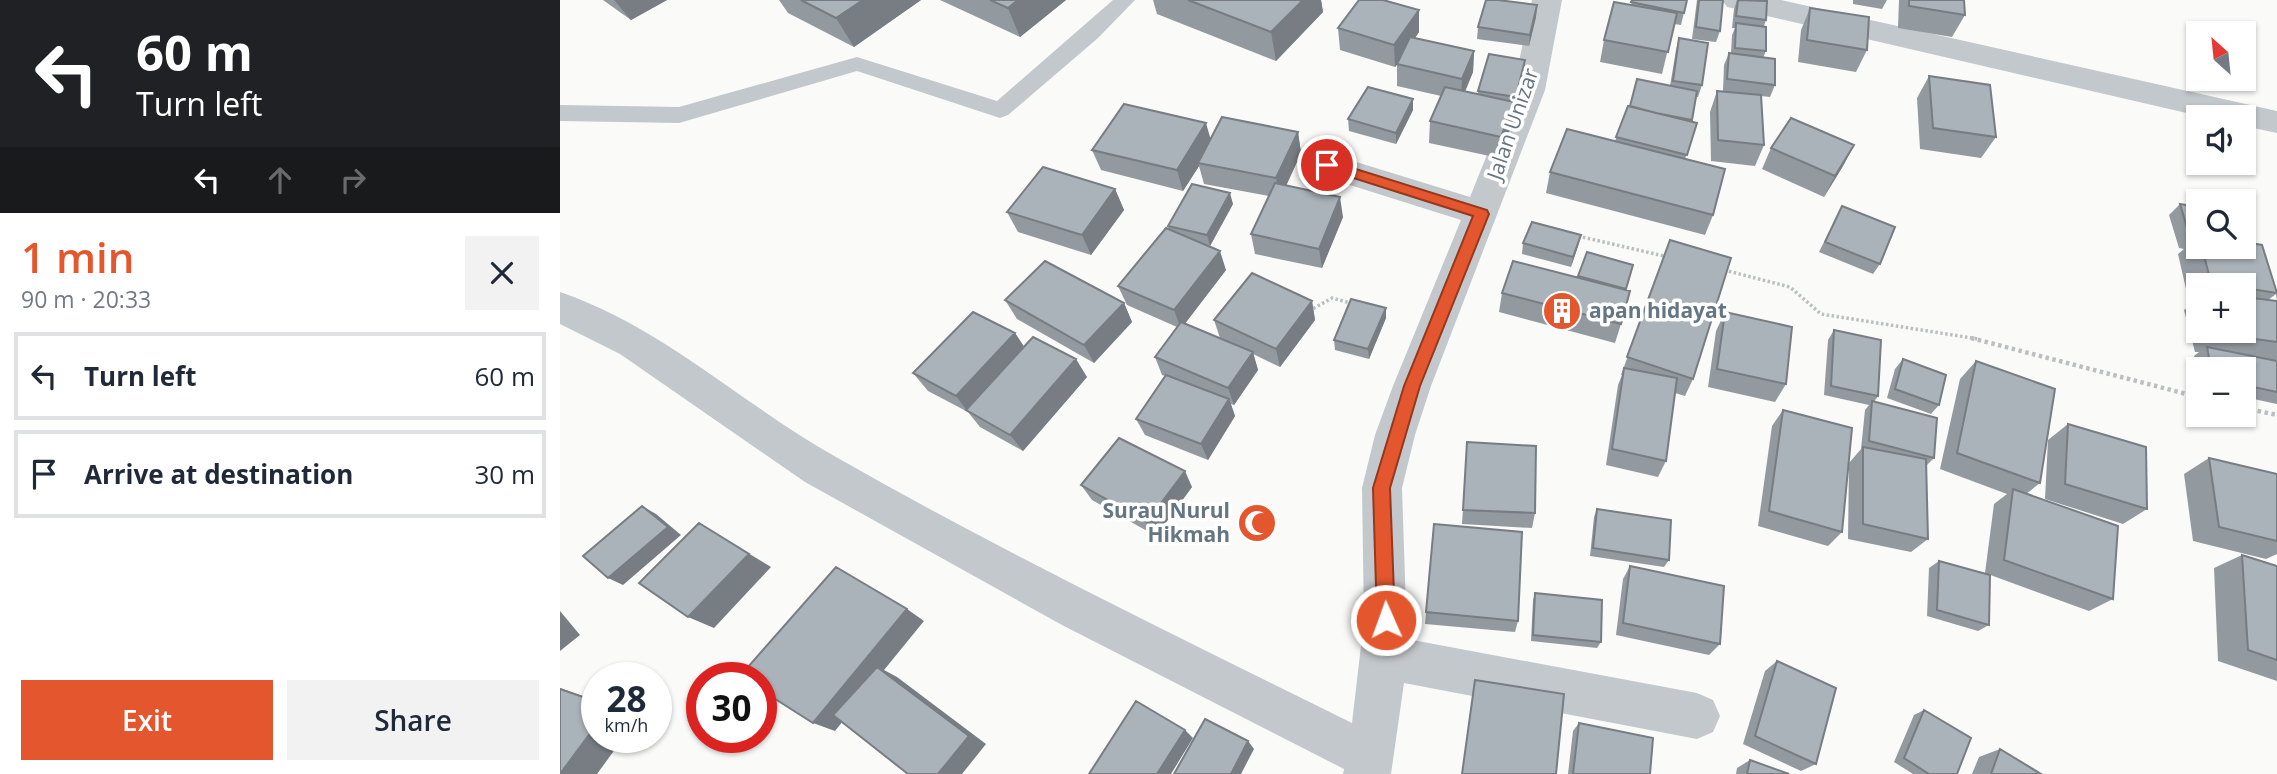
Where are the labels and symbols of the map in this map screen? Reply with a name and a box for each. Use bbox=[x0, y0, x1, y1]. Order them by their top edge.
north arrow bbox=[2186, 21, 2256, 91]
street label: Jalan Unizar bbox=[1479, 64, 1544, 185]
pin bbox=[1297, 135, 1357, 195]
building icon: apan hidayat bbox=[1541, 290, 1583, 332]
place label: apan hidayat bbox=[1589, 296, 1727, 324]
place label: Surau Nurul Hikmah bbox=[1103, 496, 1230, 548]
mosque icon: Surau Nurul Hikmah bbox=[1236, 502, 1278, 544]
position arrow bbox=[1349, 583, 1423, 657]
speed limit sign: 30 bbox=[686, 662, 777, 753]

